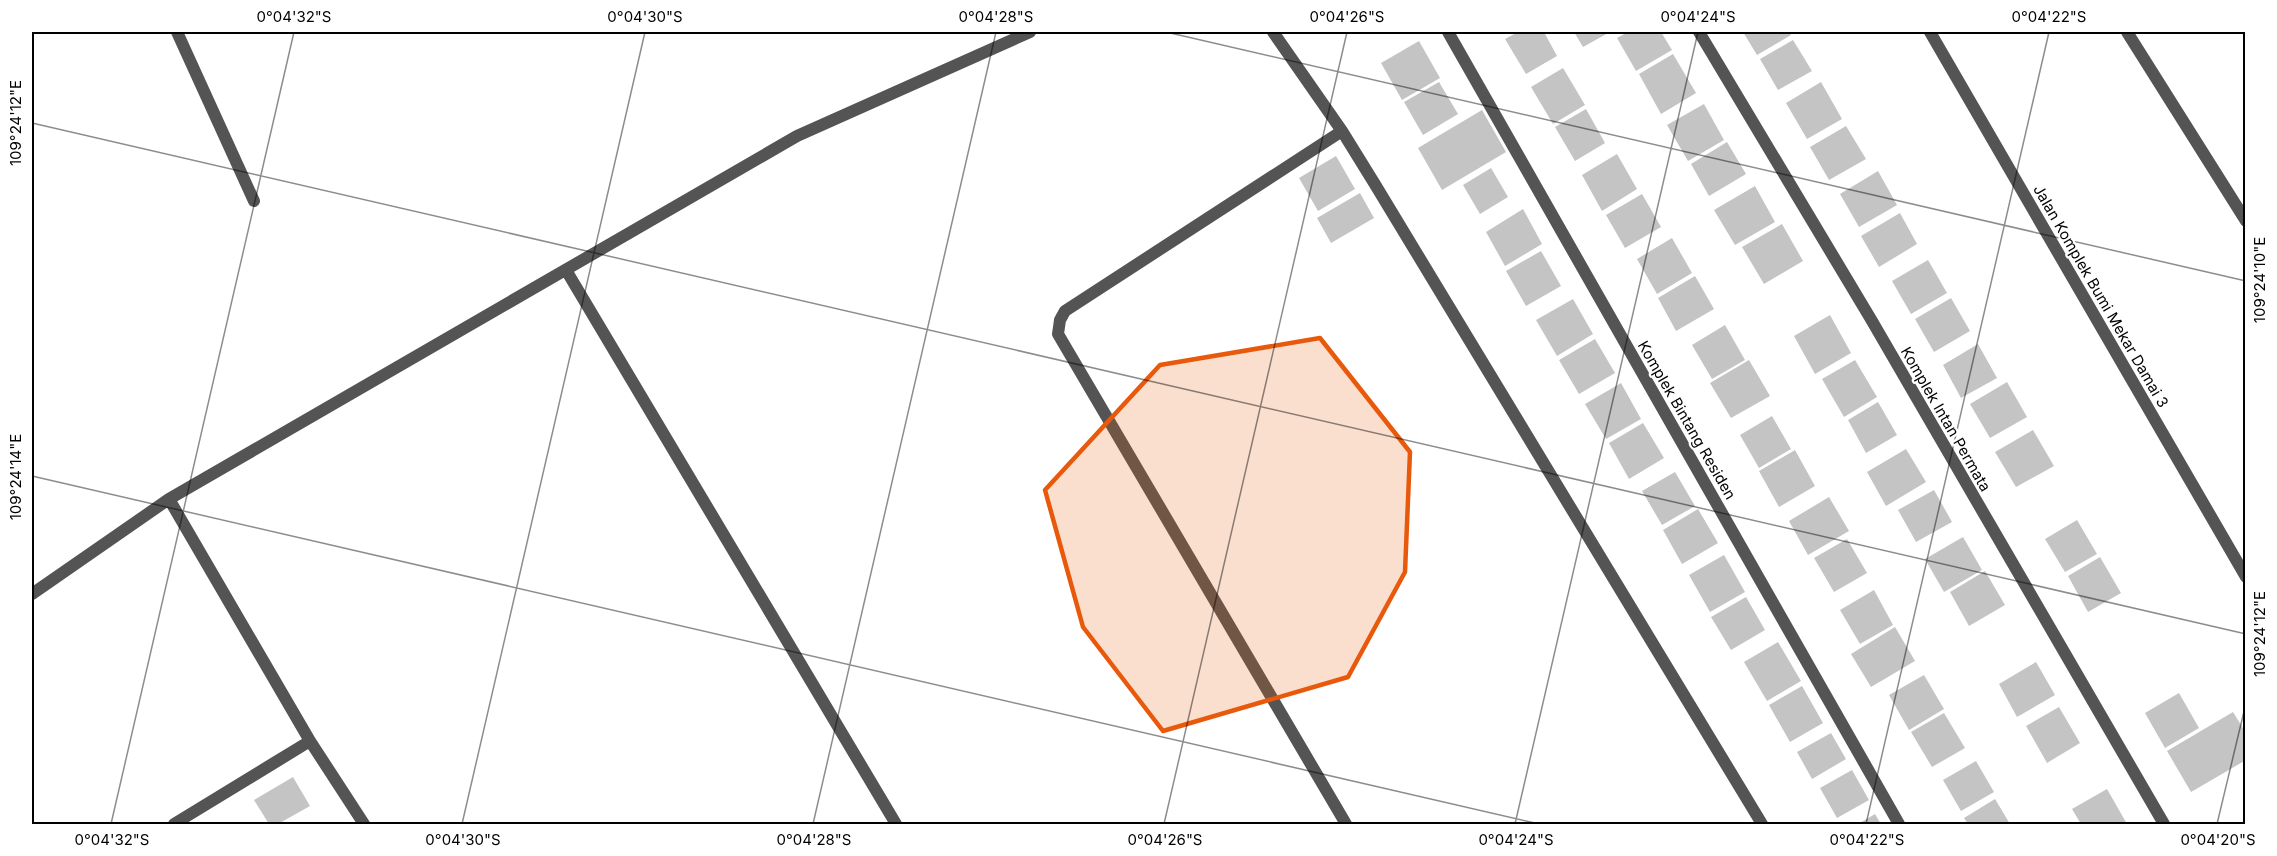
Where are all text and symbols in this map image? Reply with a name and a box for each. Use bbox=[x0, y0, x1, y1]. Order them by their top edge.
text: 0°04'32"S bbox=[257, 7, 331, 26]
text: 0°04'30"S bbox=[607, 7, 683, 26]
text: 0°04'28"S bbox=[959, 7, 1034, 26]
text: 0°04'26"S bbox=[1309, 7, 1385, 26]
text: 0°04'24"S bbox=[1660, 7, 1736, 26]
text: 0°04'22"S bbox=[2012, 7, 2086, 26]
text: 109°24'12"E bbox=[6, 80, 25, 166]
street label: Jalan Komplek Bumi Mekar Damai 3 bbox=[2029, 181, 2173, 411]
text: 109°24'10"E bbox=[2250, 237, 2269, 323]
street label: Komplek Bintang Residen bbox=[1634, 337, 1740, 503]
street label: Komplek Intan Permata bbox=[1897, 343, 1995, 495]
text: 109°24'14"E bbox=[6, 434, 25, 520]
text: 109°24'12"E bbox=[2250, 591, 2269, 677]
text: 0°04'32"S bbox=[75, 830, 149, 849]
text: 0°04'30"S bbox=[425, 830, 501, 849]
text: 0°04'28"S bbox=[777, 830, 852, 849]
text: 0°04'26"S bbox=[1127, 830, 1203, 849]
text: 0°04'24"S bbox=[1478, 830, 1554, 849]
text: 0°04'22"S bbox=[1830, 830, 1904, 849]
text: 0°04'20"S bbox=[2180, 830, 2256, 849]

